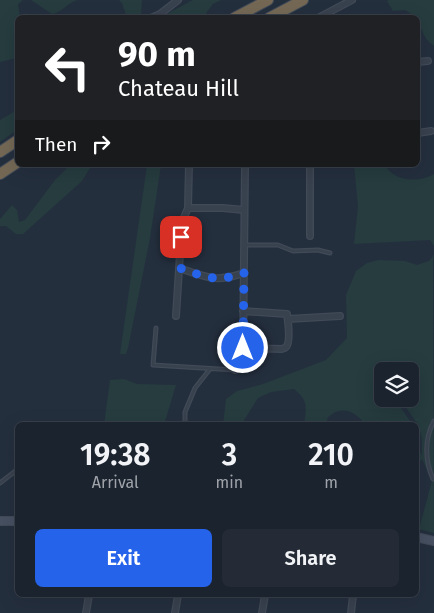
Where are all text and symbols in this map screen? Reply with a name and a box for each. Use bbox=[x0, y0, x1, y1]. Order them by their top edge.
text: 90 m bbox=[118, 33, 196, 75]
icon: left bbox=[35, 35, 100, 100]
text: Chateau Hill bbox=[118, 75, 239, 102]
icon: right bbox=[87, 130, 115, 158]
text: Then bbox=[35, 133, 77, 156]
pin bbox=[160, 216, 202, 258]
icon: arrive bbox=[167, 223, 195, 251]
position arrow bbox=[216, 321, 268, 373]
map controls bbox=[374, 362, 419, 407]
button: layers bbox=[374, 362, 419, 407]
text: 19:38 bbox=[80, 437, 151, 473]
text: 3 bbox=[222, 437, 237, 473]
text: 210 bbox=[308, 437, 354, 473]
text: Arrival bbox=[92, 473, 139, 492]
text: min bbox=[216, 473, 243, 492]
text: m bbox=[324, 473, 338, 492]
button: Exit bbox=[35, 529, 212, 587]
button: Share bbox=[222, 529, 399, 587]

